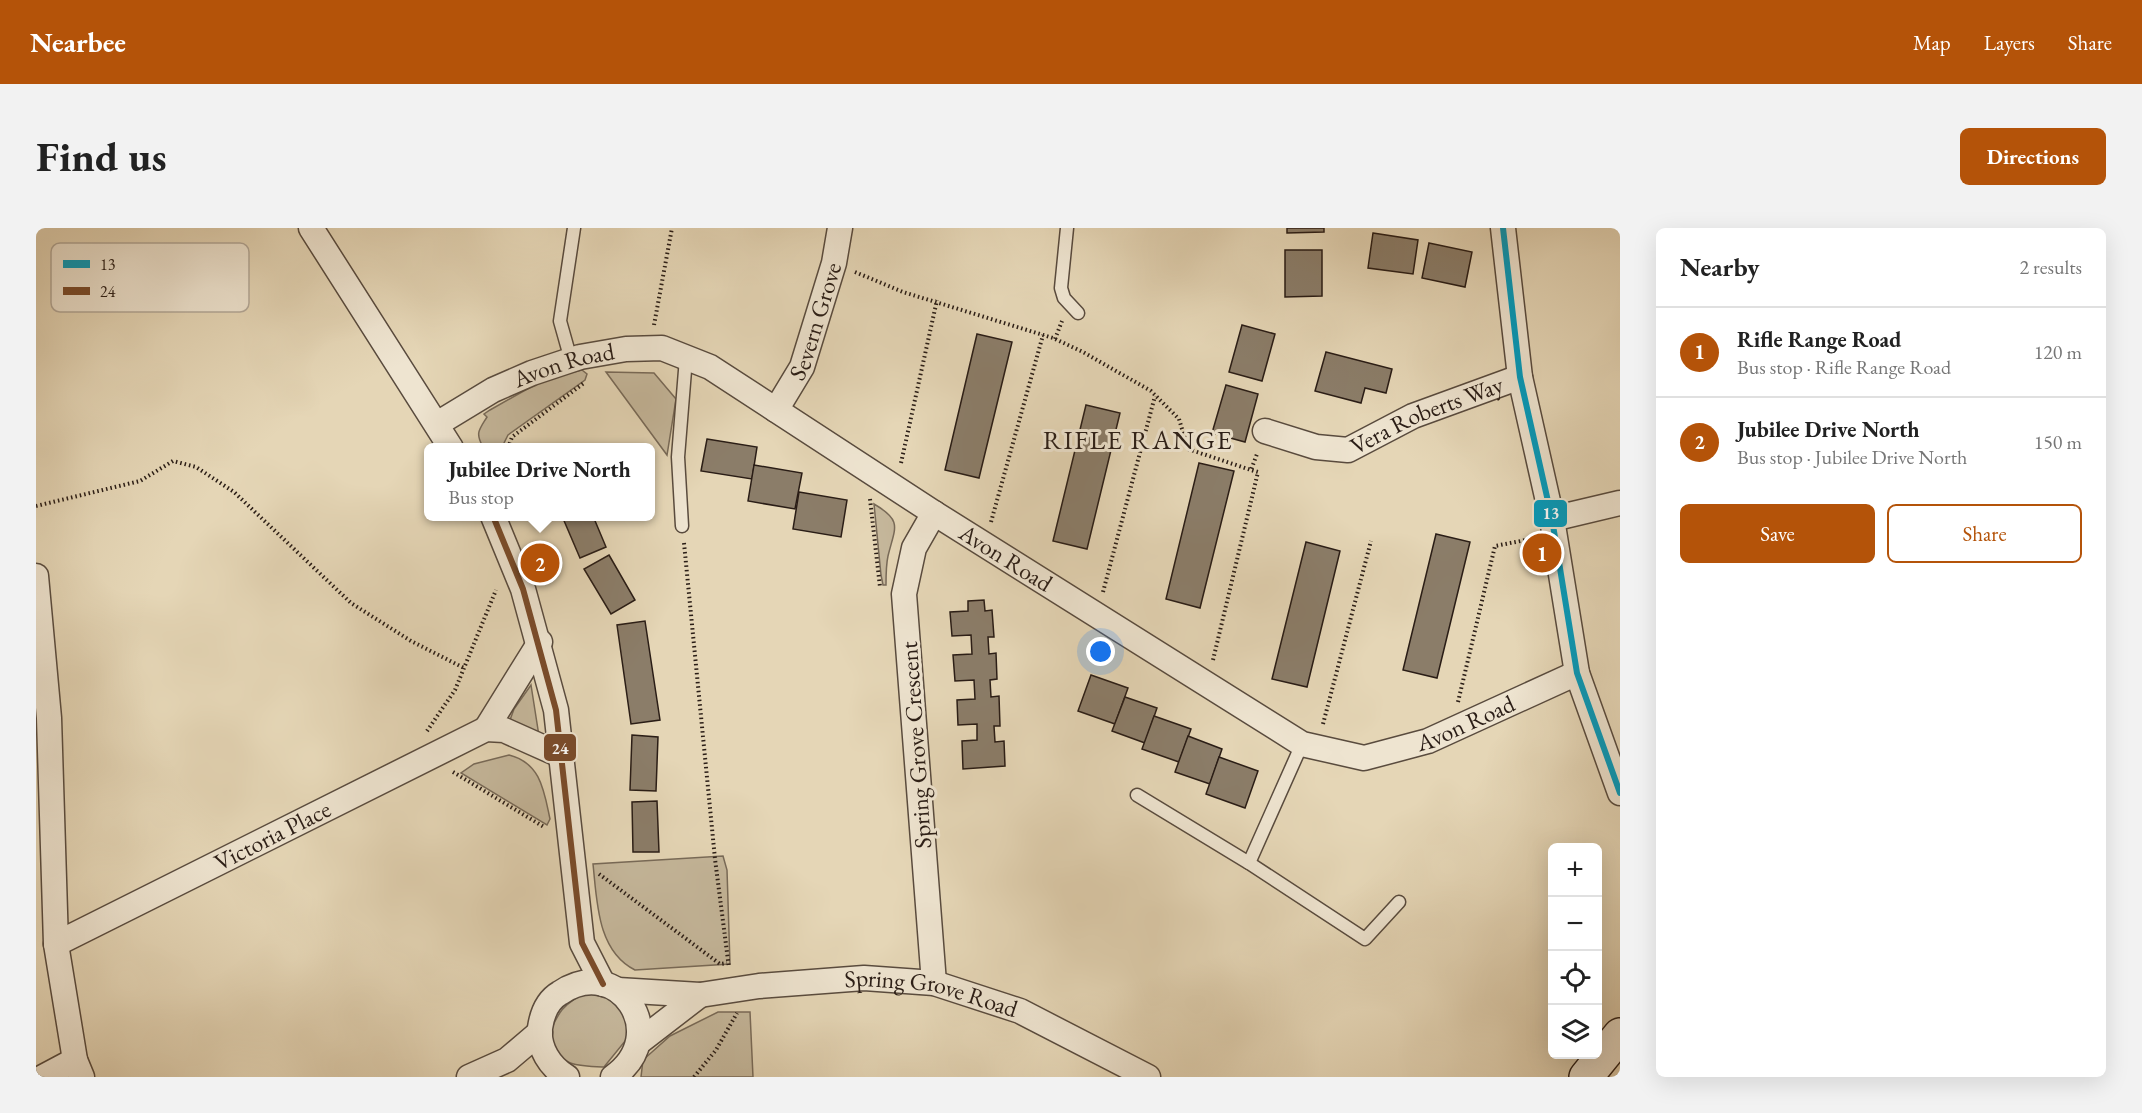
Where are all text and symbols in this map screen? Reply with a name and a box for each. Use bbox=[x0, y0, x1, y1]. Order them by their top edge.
text: Nearbee bbox=[30, 24, 126, 60]
text: Map bbox=[1913, 29, 1951, 56]
text: Layers bbox=[1984, 29, 2035, 56]
text: Share bbox=[2068, 29, 2112, 56]
button: Directions bbox=[1960, 128, 2106, 185]
text: Find us bbox=[36, 129, 167, 184]
legend bbox=[51, 243, 249, 312]
text: Nearby bbox=[1680, 250, 1760, 284]
text: 13 bbox=[100, 254, 116, 275]
text: 2 results bbox=[2019, 254, 2082, 280]
street label: Severn Grove bbox=[782, 258, 848, 386]
text: 24 bbox=[100, 281, 116, 302]
text: Rifle Range Road bbox=[1737, 325, 1901, 354]
street label: Avon Road bbox=[507, 335, 617, 395]
text: 1 bbox=[1694, 339, 1705, 365]
text: 120 m bbox=[2034, 339, 2082, 365]
text: Bus stop · Rifle Range Road bbox=[1737, 354, 1951, 380]
street label: Vera Roberts Way bbox=[1345, 368, 1508, 461]
text: Jubilee Drive North bbox=[1737, 415, 1920, 444]
district label: RIFLE RANGE bbox=[1043, 422, 1233, 457]
text: 2 bbox=[1694, 429, 1705, 455]
text: 150 m bbox=[2034, 429, 2082, 455]
popup bbox=[424, 443, 655, 521]
text: Bus stop · Jubilee Drive North bbox=[1737, 444, 1967, 470]
text: Jubilee Drive North bbox=[448, 455, 631, 484]
text: Bus stop bbox=[448, 484, 514, 510]
line badge: 13 bbox=[1533, 499, 1568, 528]
text: 13 bbox=[1543, 503, 1559, 524]
button: Save bbox=[1680, 504, 1875, 563]
button: Share bbox=[1887, 504, 2082, 563]
street label: Avon Road bbox=[953, 516, 1059, 599]
pin: 1 bbox=[1522, 530, 1562, 576]
pin: 2 bbox=[520, 540, 560, 586]
your location bbox=[1086, 637, 1115, 666]
street label: Spring Grove Crescent bbox=[893, 640, 938, 850]
street label: Avon Road bbox=[1412, 687, 1520, 759]
line badge: 24 bbox=[543, 733, 577, 762]
text: 24 bbox=[552, 738, 569, 759]
street label: Victoria Place bbox=[209, 793, 336, 877]
map controls bbox=[1548, 843, 1602, 1059]
button: + bbox=[1548, 843, 1602, 897]
button: − bbox=[1548, 897, 1602, 951]
button: locate bbox=[1548, 951, 1602, 1005]
street label: Spring Grove Road bbox=[843, 962, 1023, 1025]
button: layers bbox=[1548, 1005, 1602, 1059]

